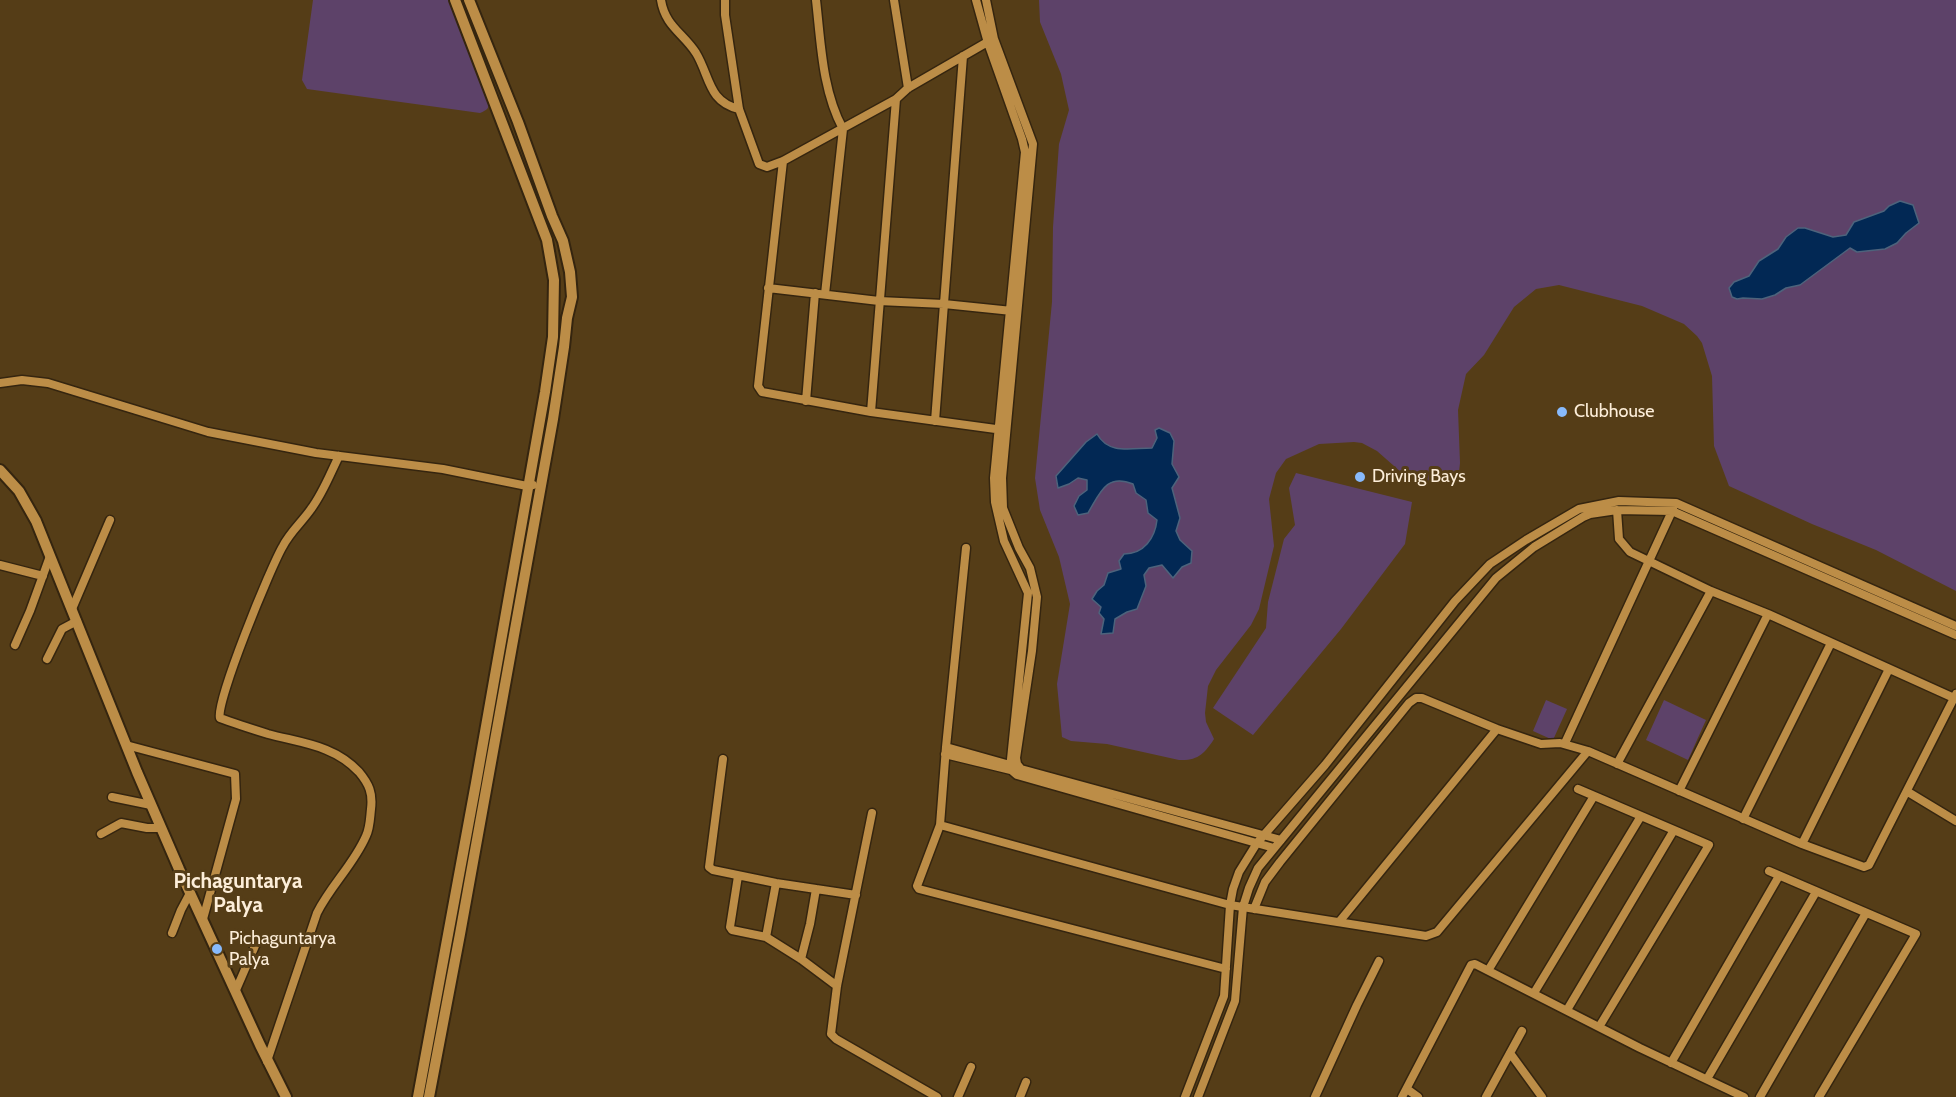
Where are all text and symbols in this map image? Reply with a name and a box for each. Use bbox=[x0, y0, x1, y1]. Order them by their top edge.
place label: Clubhouse bbox=[1574, 401, 1655, 423]
marker: Clubhouse bbox=[1555, 405, 1569, 419]
place label: Driving Bays bbox=[1372, 466, 1466, 488]
marker: Driving Bays bbox=[1353, 470, 1367, 484]
district label: Pichaguntarya Palya bbox=[174, 869, 302, 919]
place label: Pichaguntarya Palya bbox=[229, 928, 336, 970]
marker: Pichaguntarya Palya bbox=[210, 942, 224, 956]

